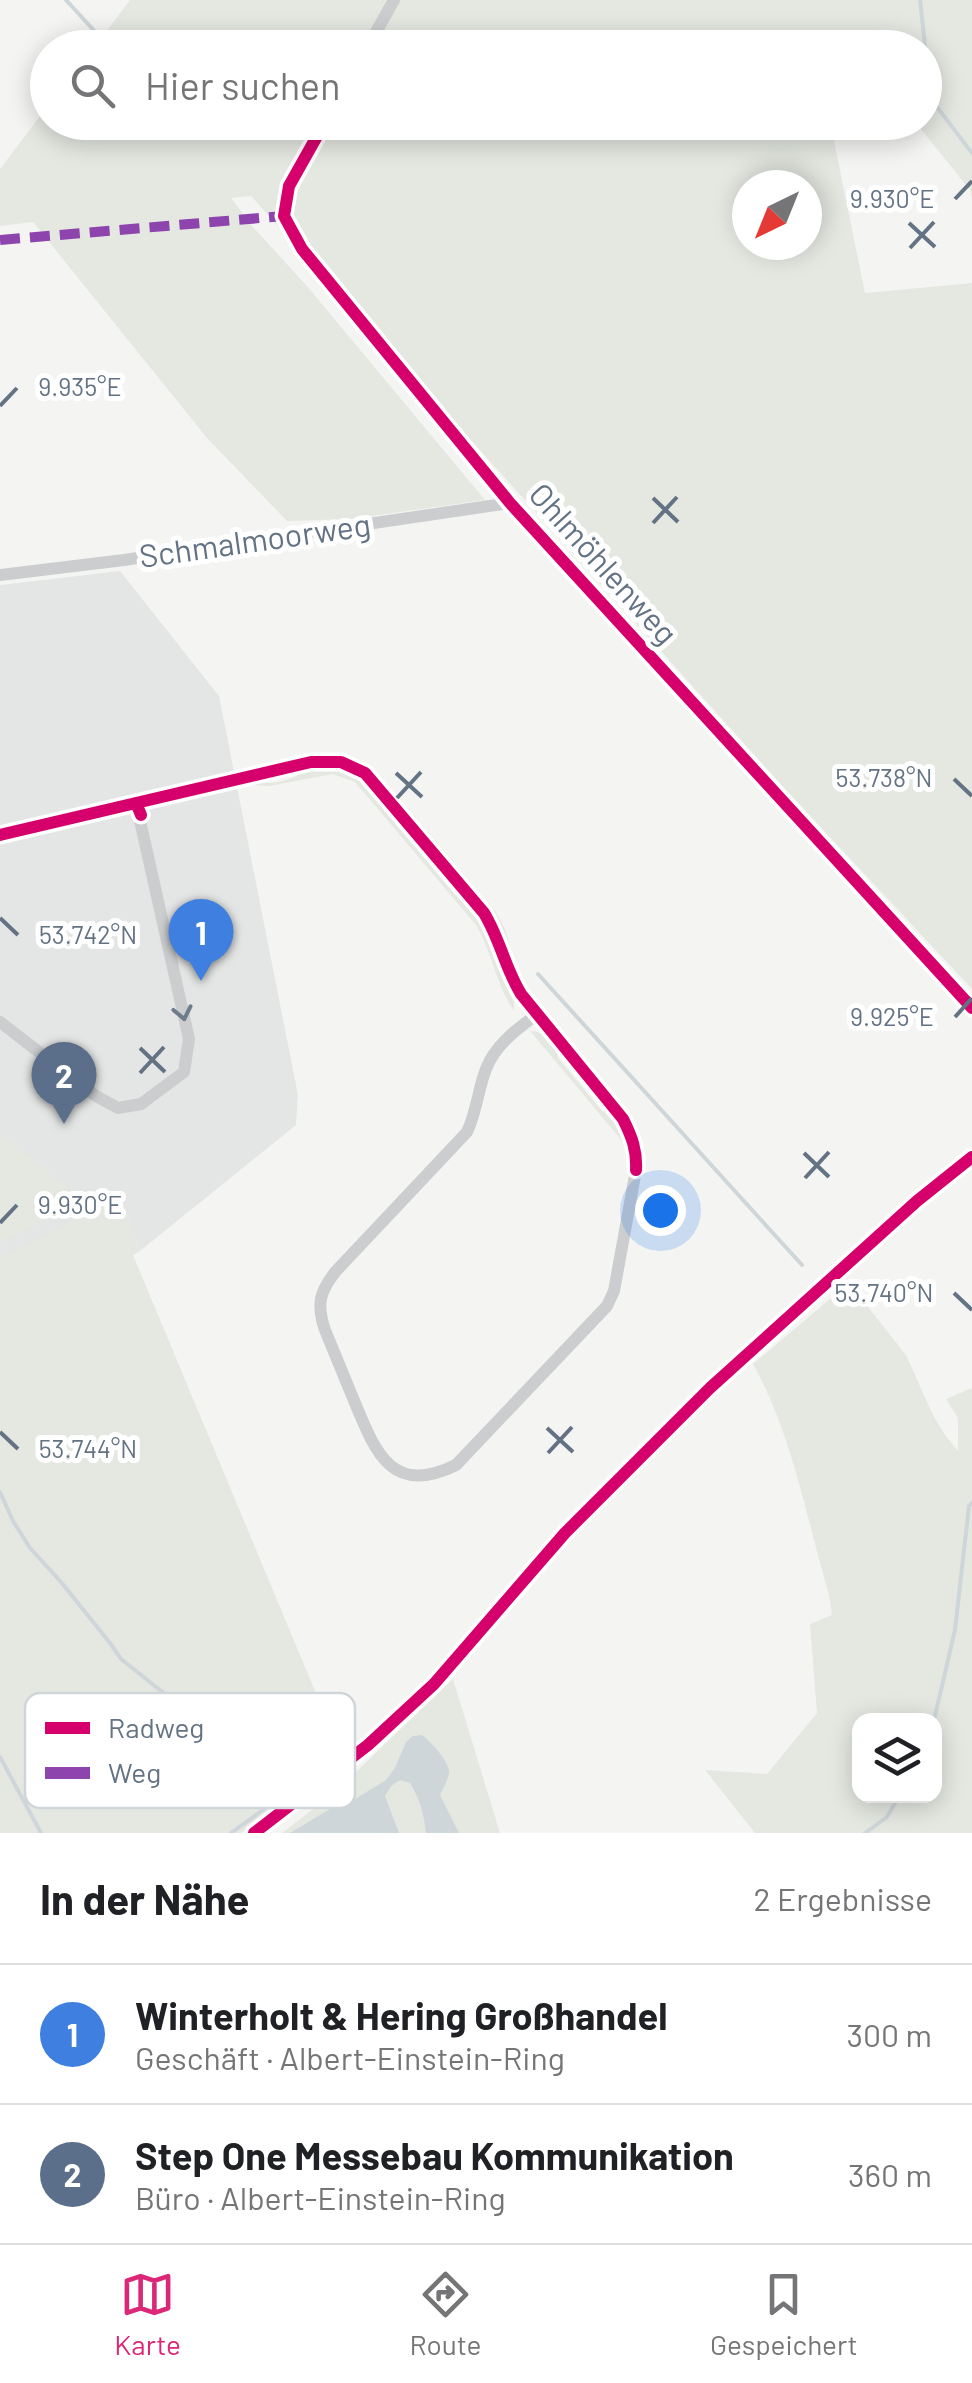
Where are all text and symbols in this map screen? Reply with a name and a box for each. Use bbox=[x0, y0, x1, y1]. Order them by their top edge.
search box bbox=[30, 30, 942, 140]
icon: search bbox=[65, 58, 120, 113]
text: Hier suchen bbox=[145, 62, 341, 108]
north arrow bbox=[732, 170, 822, 260]
text: 9.930°E bbox=[850, 183, 934, 213]
text: 9.935°E bbox=[38, 371, 122, 401]
street label: Ohlmöhlenweg bbox=[522, 474, 687, 651]
street label: Schmalmoorweg bbox=[137, 504, 373, 574]
text: 53.738°N bbox=[836, 762, 932, 792]
pin: 1 bbox=[168, 898, 234, 981]
text: 53.742°N bbox=[39, 919, 137, 949]
text: 9.925°E bbox=[850, 1001, 934, 1031]
one-way arrow bbox=[172, 1004, 193, 1021]
pin: 2 bbox=[32, 1042, 96, 1124]
your location bbox=[635, 1185, 686, 1236]
text: 9.930°E bbox=[38, 1189, 122, 1219]
text: 53.740°N bbox=[835, 1277, 933, 1307]
text: 53.744°N bbox=[39, 1433, 137, 1463]
legend bbox=[25, 1693, 355, 1808]
text: Radweg bbox=[108, 1710, 204, 1744]
map controls bbox=[852, 1713, 942, 1803]
button: layers bbox=[852, 1713, 942, 1803]
text: Weg bbox=[108, 1755, 161, 1789]
text: In der Nähe bbox=[40, 1873, 249, 1923]
text: 2 Ergebnisse bbox=[753, 1879, 932, 1917]
text: Winterholt & Hering Großhandel bbox=[135, 1992, 668, 2038]
text: 1 bbox=[67, 2015, 78, 2053]
text: 300 m bbox=[846, 2015, 932, 2053]
text: Geschäft · Albert-Einstein-Ring bbox=[135, 2038, 565, 2076]
text: Step One Messebau Kommunikation bbox=[135, 2132, 734, 2178]
text: 2 bbox=[64, 2155, 81, 2193]
text: 360 m bbox=[848, 2155, 932, 2193]
text: Büro · Albert-Einstein-Ring bbox=[135, 2178, 506, 2216]
tab: Karte bbox=[114, 2267, 181, 2361]
tab: Route bbox=[409, 2267, 481, 2361]
tab: Gespeichert bbox=[710, 2267, 858, 2361]

